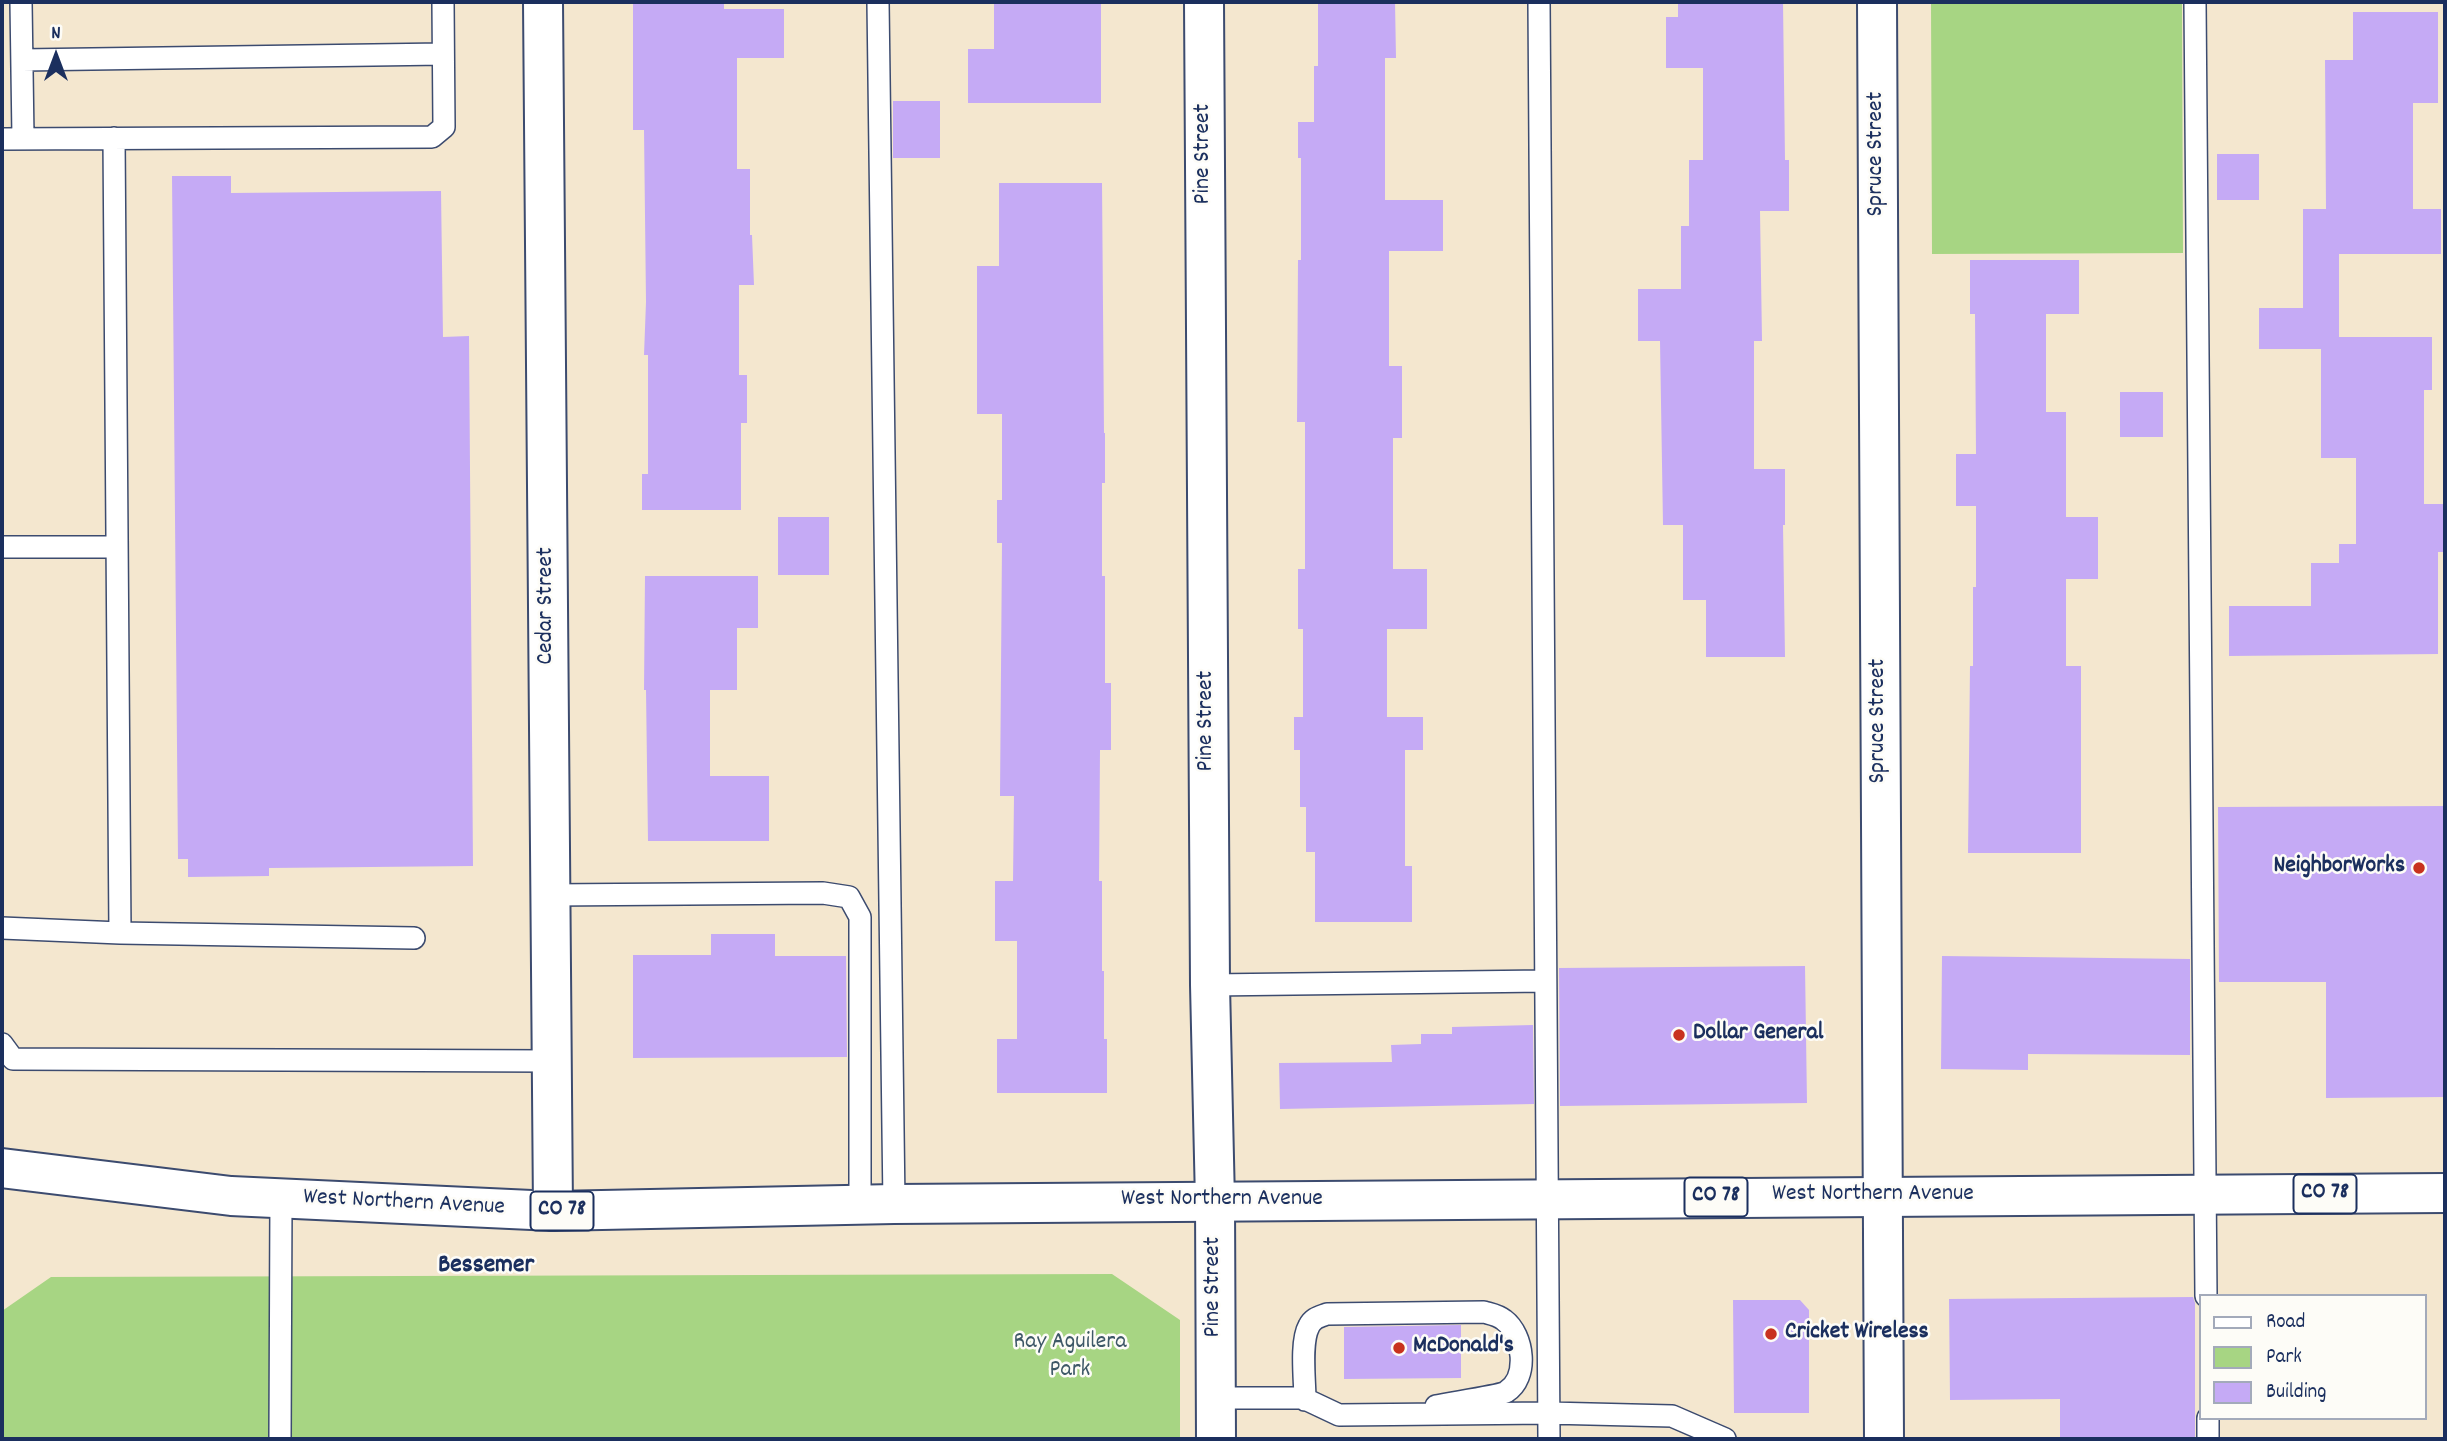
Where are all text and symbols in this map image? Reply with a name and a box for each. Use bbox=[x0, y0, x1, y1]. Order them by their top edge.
north arrow bbox=[21, 21, 91, 91]
text: N bbox=[51, 21, 61, 48]
street label: Spruce Street bbox=[1864, 92, 1892, 216]
street label: Pine Street bbox=[1191, 104, 1219, 204]
street label: Cedar Street bbox=[534, 547, 562, 665]
street label: Spruce Street bbox=[1866, 659, 1894, 783]
street label: Pine Street bbox=[1194, 671, 1222, 771]
place label: NeighborWorks bbox=[2273, 854, 2405, 882]
marker: NeighborWorks bbox=[2411, 860, 2427, 876]
place label: Dollar General bbox=[1693, 1021, 1823, 1049]
marker: Dollar General bbox=[1671, 1027, 1687, 1043]
road number: CO 78 bbox=[2294, 1175, 2356, 1214]
road number: CO 78 bbox=[1684, 1178, 1748, 1216]
street label: West Northern Avenue bbox=[1772, 1182, 1974, 1210]
street label: West Northern Avenue bbox=[302, 1184, 506, 1224]
street label: West Northern Avenue bbox=[1121, 1187, 1323, 1215]
road number: CO 78 bbox=[530, 1192, 594, 1230]
street label: Pine Street bbox=[1201, 1237, 1229, 1337]
district label: Bessemer bbox=[438, 1251, 534, 1283]
legend bbox=[2198, 1294, 2426, 1420]
text: Road bbox=[2266, 1308, 2305, 1338]
place label: Cricket Wireless bbox=[1785, 1320, 1929, 1348]
marker: Cricket Wireless bbox=[1763, 1326, 1779, 1342]
park label: Ray Aguilera Park bbox=[1014, 1330, 1126, 1386]
place label: McDonald's bbox=[1413, 1334, 1514, 1362]
marker: McDonald's bbox=[1391, 1340, 1407, 1356]
text: Park bbox=[2266, 1343, 2302, 1373]
text: Building bbox=[2266, 1378, 2326, 1408]

